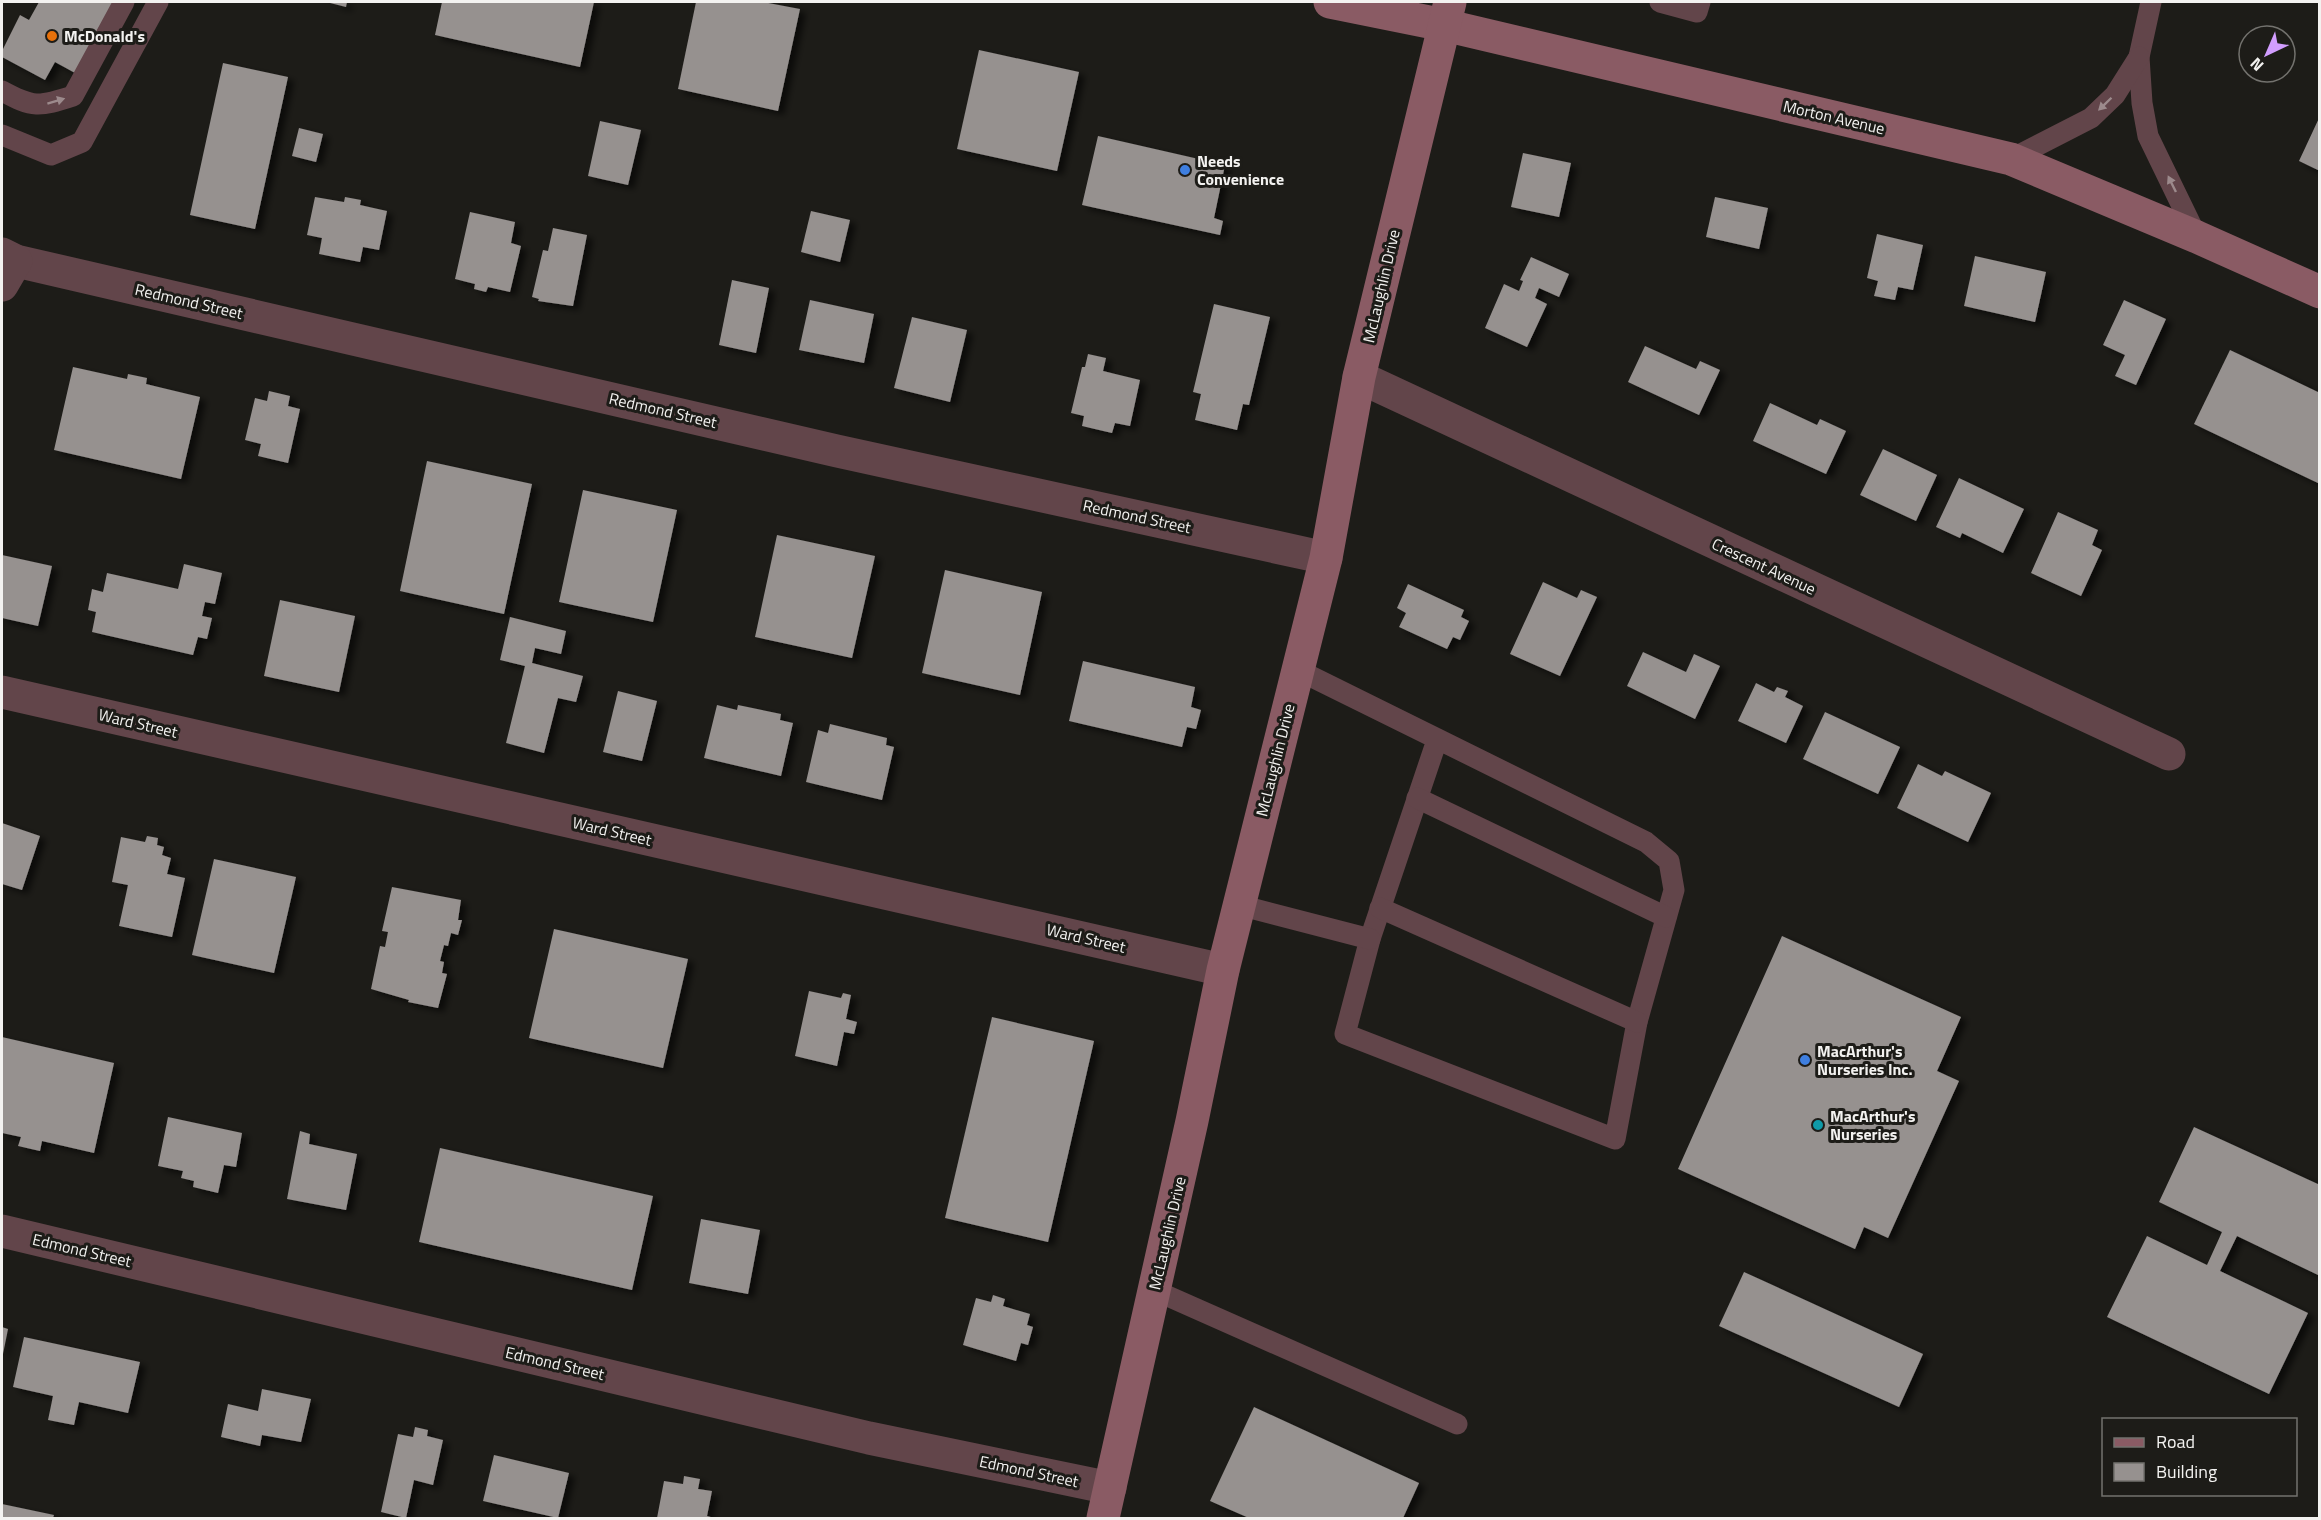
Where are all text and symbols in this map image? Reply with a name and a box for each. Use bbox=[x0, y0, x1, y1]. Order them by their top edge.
place label: McDonald's bbox=[64, 24, 145, 48]
north arrow bbox=[2237, 24, 2297, 84]
marker: McDonald's bbox=[45, 29, 59, 43]
text: N bbox=[2244, 52, 2269, 77]
street label: Morton Avenue bbox=[1781, 94, 1887, 140]
one-way arrow bbox=[47, 96, 65, 105]
one-way arrow bbox=[2099, 97, 2113, 111]
place label: Needs Convenience bbox=[1197, 149, 1284, 191]
marker: Needs Convenience bbox=[1178, 163, 1192, 177]
one-way arrow bbox=[2167, 175, 2177, 193]
street label: McLaughlin Drive bbox=[1356, 227, 1406, 345]
street label: Redmond Street bbox=[133, 277, 246, 325]
street label: Redmond Street bbox=[607, 386, 720, 434]
street label: Redmond Street bbox=[1081, 493, 1194, 539]
street label: Crescent Avenue bbox=[1708, 531, 1820, 601]
street label: McLaughlin Drive bbox=[1249, 701, 1301, 819]
street label: Ward Street bbox=[96, 702, 180, 744]
street label: Ward Street bbox=[570, 810, 654, 852]
street label: Ward Street bbox=[1044, 917, 1128, 959]
place label: MacArthur's Nurseries Inc. bbox=[1817, 1039, 1913, 1081]
marker: MacArthur's Nurseries Inc. bbox=[1798, 1053, 1812, 1067]
place label: MacArthur's Nurseries bbox=[1830, 1104, 1915, 1146]
marker: MacArthur's Nurseries bbox=[1811, 1118, 1825, 1132]
street label: McLaughlin Drive bbox=[1142, 1174, 1192, 1292]
street label: Edmond Street bbox=[30, 1227, 134, 1273]
street label: Edmond Street bbox=[503, 1340, 607, 1386]
legend bbox=[2102, 1418, 2297, 1496]
text: Road bbox=[2156, 1428, 2195, 1455]
street label: Edmond Street bbox=[977, 1449, 1081, 1493]
text: Building bbox=[2156, 1458, 2217, 1485]

